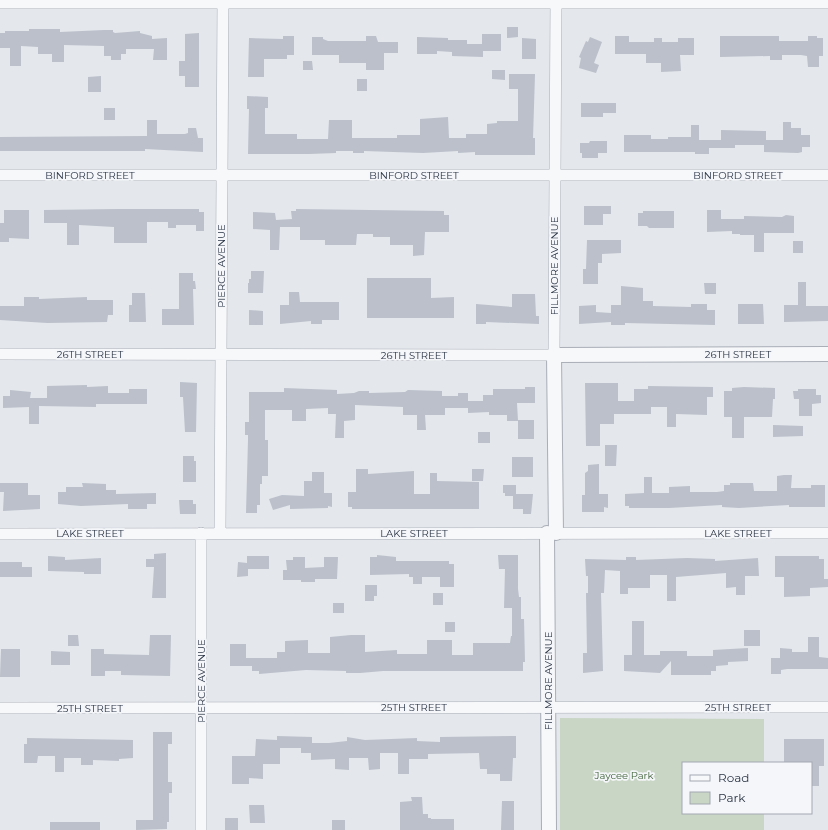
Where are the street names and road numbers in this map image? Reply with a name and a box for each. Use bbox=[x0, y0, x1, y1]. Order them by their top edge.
street label: BINFORD STREET bbox=[45, 169, 135, 182]
street label: BINFORD STREET bbox=[369, 169, 459, 182]
street label: BINFORD STREET bbox=[693, 169, 783, 182]
street label: FILLMORE AVENUE bbox=[548, 216, 561, 315]
street label: PIERCE AVENUE bbox=[215, 224, 228, 308]
street label: 26TH STREET bbox=[57, 348, 123, 361]
street label: 26TH STREET bbox=[705, 348, 771, 361]
street label: 26TH STREET bbox=[381, 349, 447, 362]
street label: LAKE STREET bbox=[56, 527, 124, 540]
street label: LAKE STREET bbox=[380, 527, 448, 540]
street label: LAKE STREET bbox=[704, 527, 772, 540]
street label: FILLMORE AVENUE bbox=[542, 631, 555, 730]
street label: PIERCE AVENUE bbox=[195, 639, 208, 723]
street label: 25TH STREET bbox=[381, 701, 447, 714]
street label: 25TH STREET bbox=[705, 701, 771, 714]
street label: 25TH STREET bbox=[57, 702, 123, 715]

